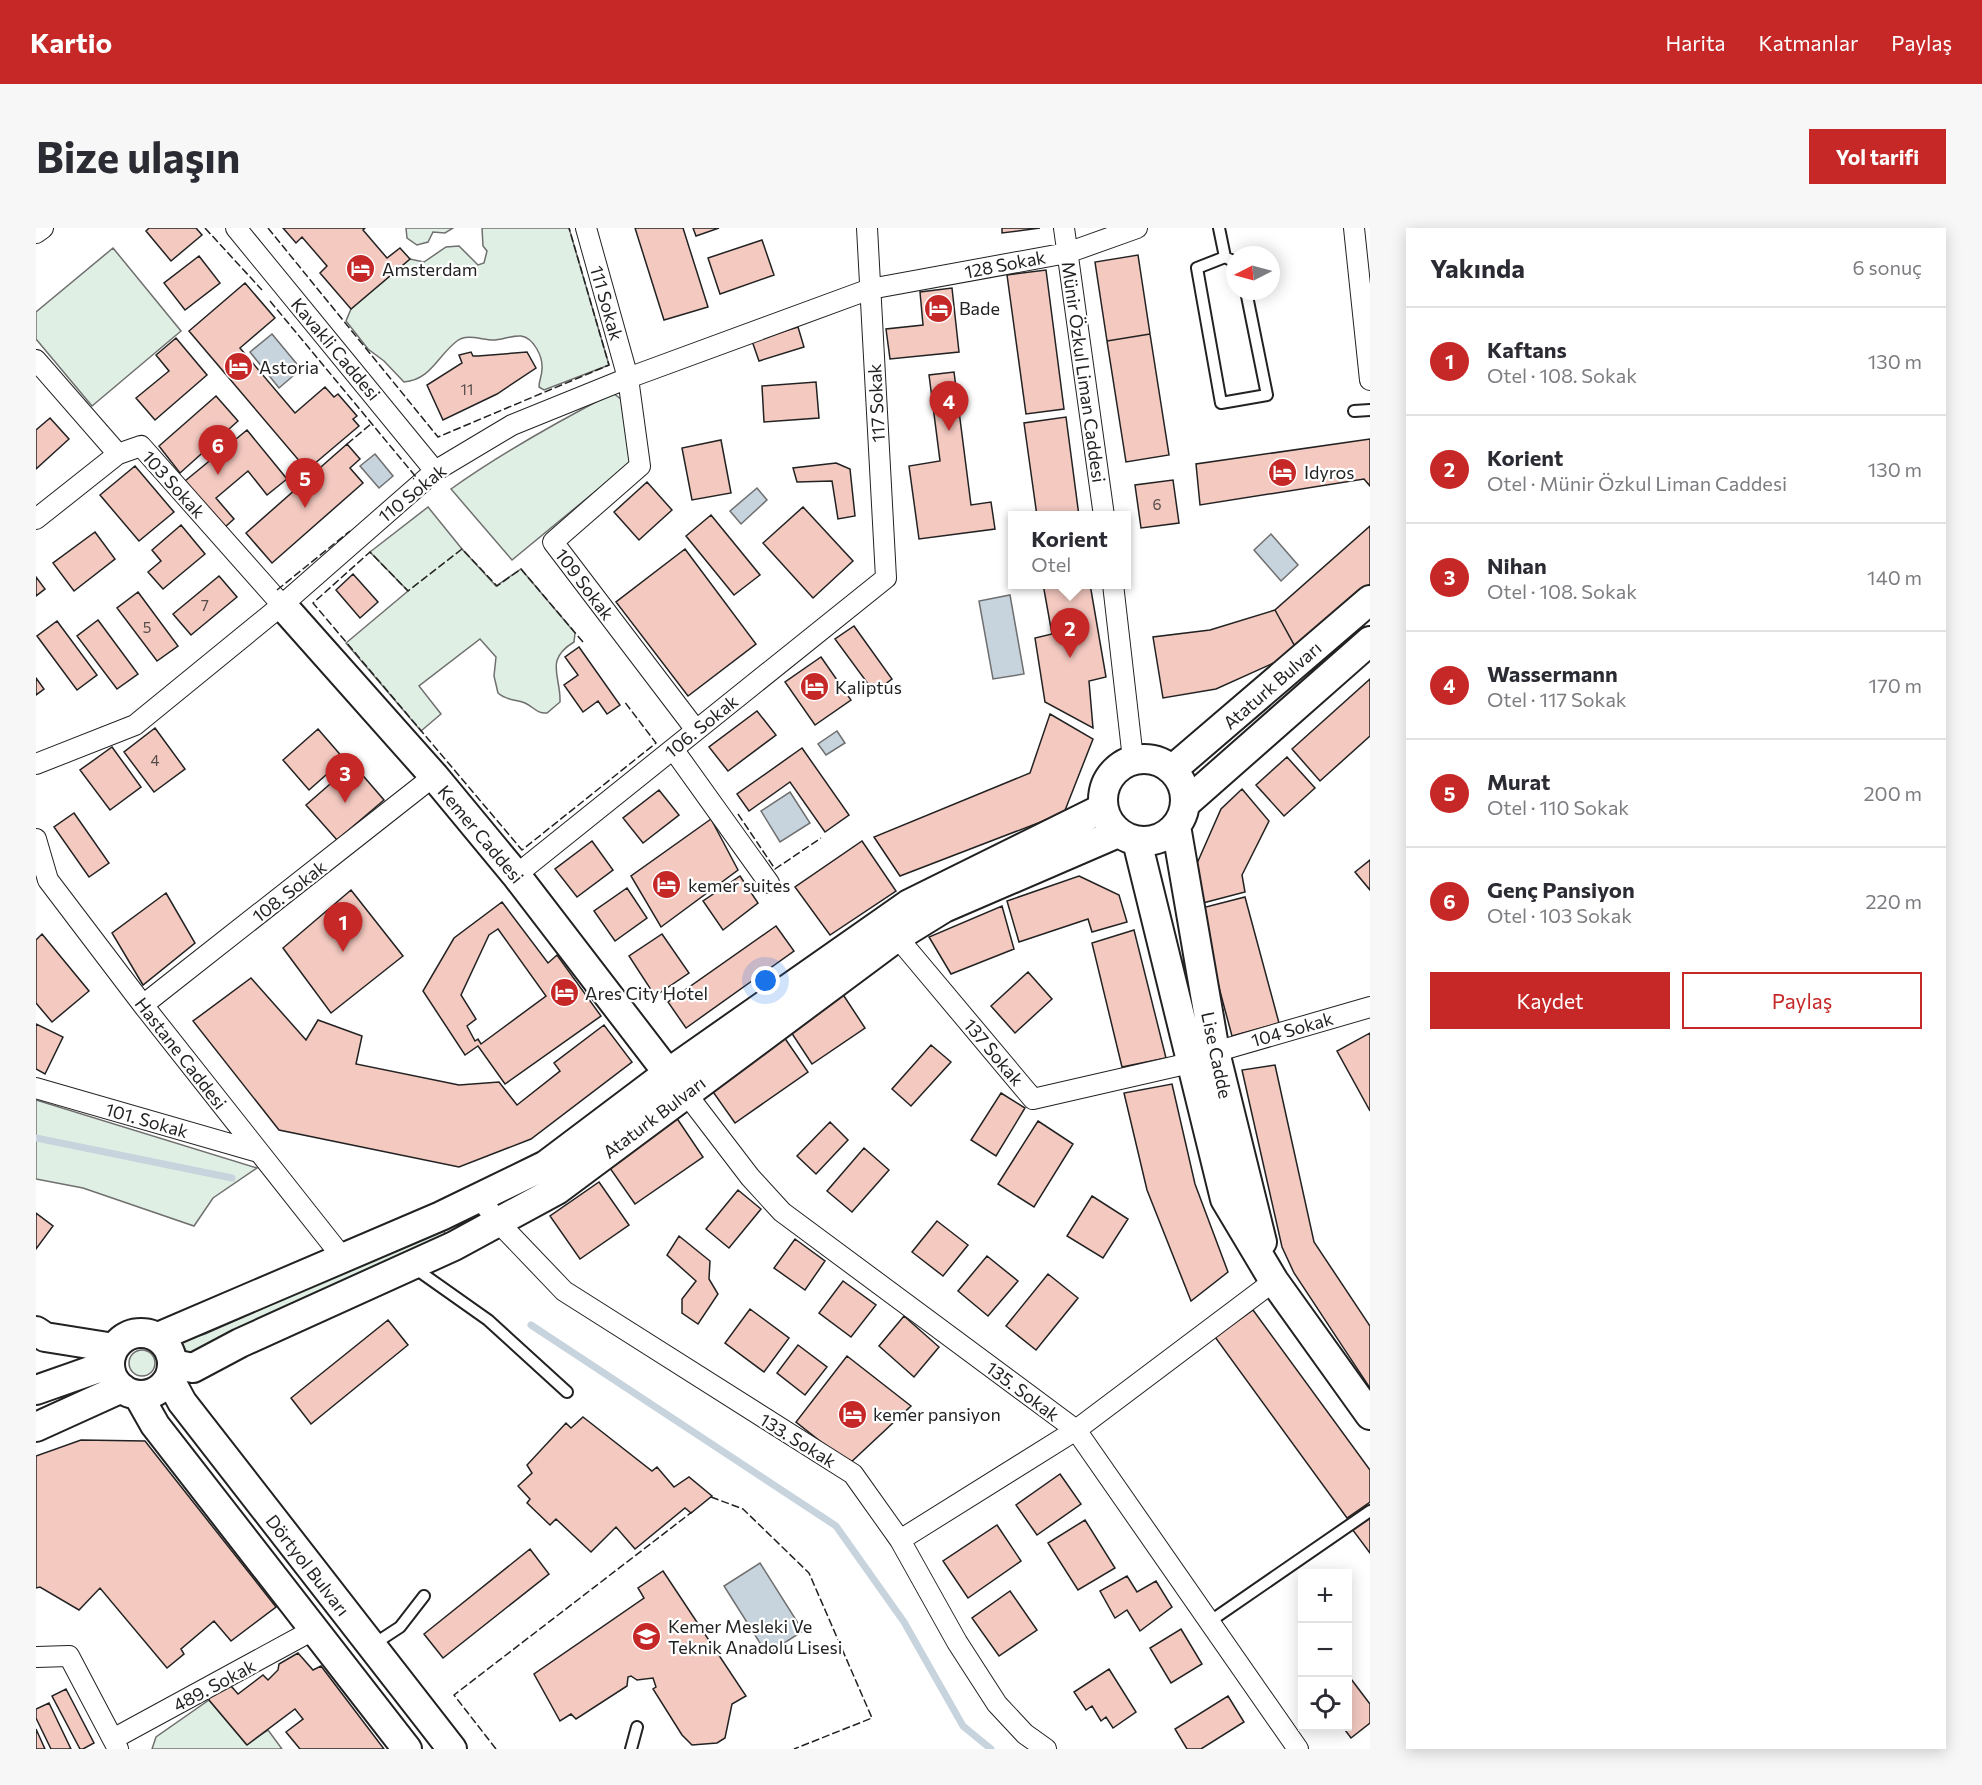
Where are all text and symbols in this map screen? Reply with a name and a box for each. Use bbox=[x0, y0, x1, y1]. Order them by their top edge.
text: Kartio bbox=[30, 25, 112, 59]
text: Harita bbox=[1665, 30, 1726, 55]
text: Katmanlar bbox=[1759, 30, 1858, 55]
text: Paylaş bbox=[1891, 30, 1952, 55]
button: Yol tarifi bbox=[1809, 129, 1946, 184]
text: Bize ulaşın bbox=[36, 130, 240, 182]
street label: 128 Sokak bbox=[963, 245, 1048, 283]
north arrow bbox=[1226, 246, 1280, 300]
text: Yakında bbox=[1430, 252, 1525, 283]
hotel icon: Amsterdam bbox=[345, 253, 377, 285]
text: 6 sonuç bbox=[1852, 255, 1922, 279]
place label: Amsterdam bbox=[382, 258, 477, 280]
street label: Münir Özkul Liman Caddesi bbox=[1058, 260, 1110, 484]
street label: 111 Sokak bbox=[586, 263, 628, 343]
hotel icon: Bade bbox=[922, 292, 954, 324]
street label: Kavakli Caddesi bbox=[287, 293, 385, 405]
place label: Bade bbox=[959, 297, 1000, 319]
text: Kaftans bbox=[1487, 336, 1567, 363]
text: 1 bbox=[1445, 349, 1454, 373]
text: 130 m bbox=[1868, 349, 1922, 373]
hotel icon: Astoria bbox=[222, 351, 254, 383]
place label: Astoria bbox=[259, 356, 319, 378]
street label: 117 Sokak bbox=[863, 363, 889, 443]
text: Otel · 108. Sokak bbox=[1487, 363, 1637, 387]
house number: 11 bbox=[461, 380, 473, 398]
pin: 4 bbox=[930, 382, 968, 431]
pin: 6 bbox=[198, 426, 237, 475]
text: Korient bbox=[1487, 444, 1563, 471]
street label: 103 Sokak bbox=[138, 446, 210, 523]
hotel icon: Idyros bbox=[1267, 456, 1299, 488]
text: 2 bbox=[1444, 457, 1455, 481]
text: 130 m bbox=[1868, 457, 1922, 481]
pin: 5 bbox=[286, 458, 324, 508]
street label: 110 Sokak bbox=[374, 459, 451, 527]
place label: Idyros bbox=[1304, 461, 1354, 483]
text: Otel · Münir Özkul Liman Caddesi bbox=[1487, 471, 1787, 495]
house number: 6 bbox=[1152, 495, 1162, 513]
popup bbox=[1008, 511, 1131, 589]
text: Korient bbox=[1031, 525, 1108, 552]
street label: 109 Sokak bbox=[551, 544, 619, 624]
text: Otel bbox=[1031, 552, 1071, 576]
text: Nihan bbox=[1487, 552, 1547, 579]
text: 3 bbox=[1444, 565, 1455, 589]
text: 140 m bbox=[1867, 565, 1922, 589]
text: Otel · 108. Sokak bbox=[1487, 579, 1637, 603]
house number: 7 bbox=[201, 596, 209, 614]
pin: 2 bbox=[1050, 608, 1090, 658]
house number: 5 bbox=[143, 618, 151, 636]
street label: Ataturk Bulvarı bbox=[1218, 636, 1326, 734]
text: Wassermann bbox=[1487, 660, 1618, 687]
hotel icon: Kaliptus bbox=[798, 671, 830, 703]
text: 4 bbox=[1443, 673, 1456, 697]
text: 170 m bbox=[1869, 673, 1922, 697]
place label: Kaliptus bbox=[835, 676, 902, 698]
text: Otel · 117 Sokak bbox=[1487, 687, 1627, 711]
street label: 106. Sokak bbox=[660, 690, 742, 762]
house number: 4 bbox=[151, 751, 160, 769]
pin: 3 bbox=[326, 754, 364, 803]
text: Murat bbox=[1487, 768, 1550, 795]
street label: Kemer Caddesi bbox=[433, 780, 529, 888]
text: 5 bbox=[1444, 781, 1455, 805]
text: 200 m bbox=[1864, 781, 1922, 805]
text: Otel · 110 Sokak bbox=[1487, 795, 1629, 819]
street label: 108. Sokak bbox=[248, 855, 331, 927]
hotel icon: kemer suites bbox=[651, 869, 683, 901]
place label: kemer suites bbox=[688, 874, 790, 896]
text: Genç Pansiyon bbox=[1487, 876, 1635, 903]
text: 6 bbox=[1443, 889, 1456, 913]
text: 220 m bbox=[1866, 889, 1922, 913]
pin: 1 bbox=[324, 902, 362, 952]
text: Otel · 103 Sokak bbox=[1487, 903, 1632, 927]
your location bbox=[751, 966, 780, 995]
button: Kaydet bbox=[1430, 972, 1670, 1029]
button: Paylaş bbox=[1682, 972, 1922, 1029]
hotel icon: Ares City Hotel bbox=[548, 977, 580, 1009]
place label: Ares City Hotel bbox=[585, 982, 708, 1004]
street label: Hastane Caddesi bbox=[130, 993, 232, 1113]
street label: 104 Sokak bbox=[1249, 1007, 1336, 1051]
street label: Lise Cadde bbox=[1197, 1010, 1237, 1100]
street label: 137 Sokak bbox=[960, 1014, 1029, 1090]
street label: Ataturk Bulvarı bbox=[598, 1071, 710, 1163]
street label: 101. Sokak bbox=[103, 1098, 191, 1142]
street label: 135. Sokak bbox=[982, 1356, 1064, 1426]
hotel icon: kemer pansiyon bbox=[836, 1398, 868, 1430]
place label: kemer pansiyon bbox=[873, 1403, 1001, 1425]
street label: 133. Sokak bbox=[756, 1408, 840, 1472]
street label: Dörtyol Bulvarı bbox=[262, 1510, 354, 1620]
map controls bbox=[1298, 1569, 1352, 1731]
button: + bbox=[1298, 1569, 1352, 1623]
place label: Kemer Mesleki Ve Teknik Anadolu Lisesi bbox=[668, 1615, 842, 1658]
school or university icon: Kemer Mesleki Ve Teknik Anadolu Lisesi bbox=[631, 1620, 663, 1652]
button: − bbox=[1298, 1623, 1352, 1677]
street label: 489. Sokak bbox=[169, 1654, 259, 1716]
button: locate bbox=[1298, 1677, 1352, 1731]

